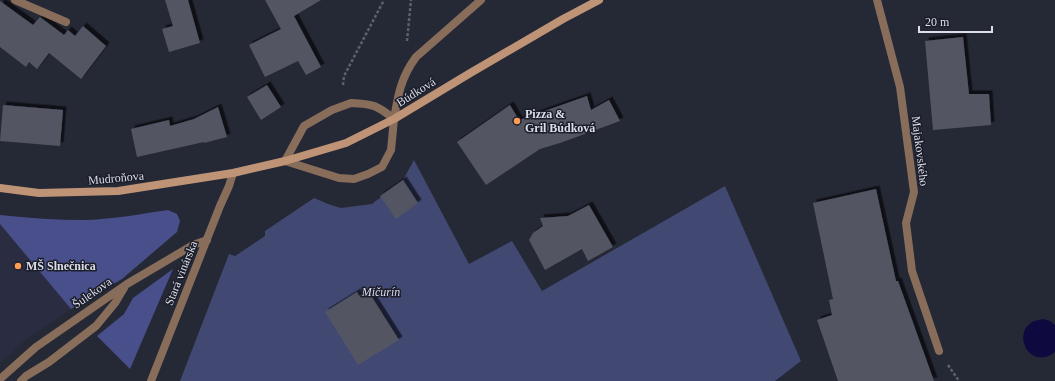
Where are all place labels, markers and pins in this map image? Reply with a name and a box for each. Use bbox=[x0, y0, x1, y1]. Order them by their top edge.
place label: Pizza & Gril Búdková bbox=[525, 107, 595, 135]
marker: Pizza & Gril Búdková bbox=[512, 116, 522, 126]
place label: MŠ Slnečnica bbox=[26, 259, 96, 273]
marker: MŠ Slnečnica bbox=[13, 261, 23, 271]

